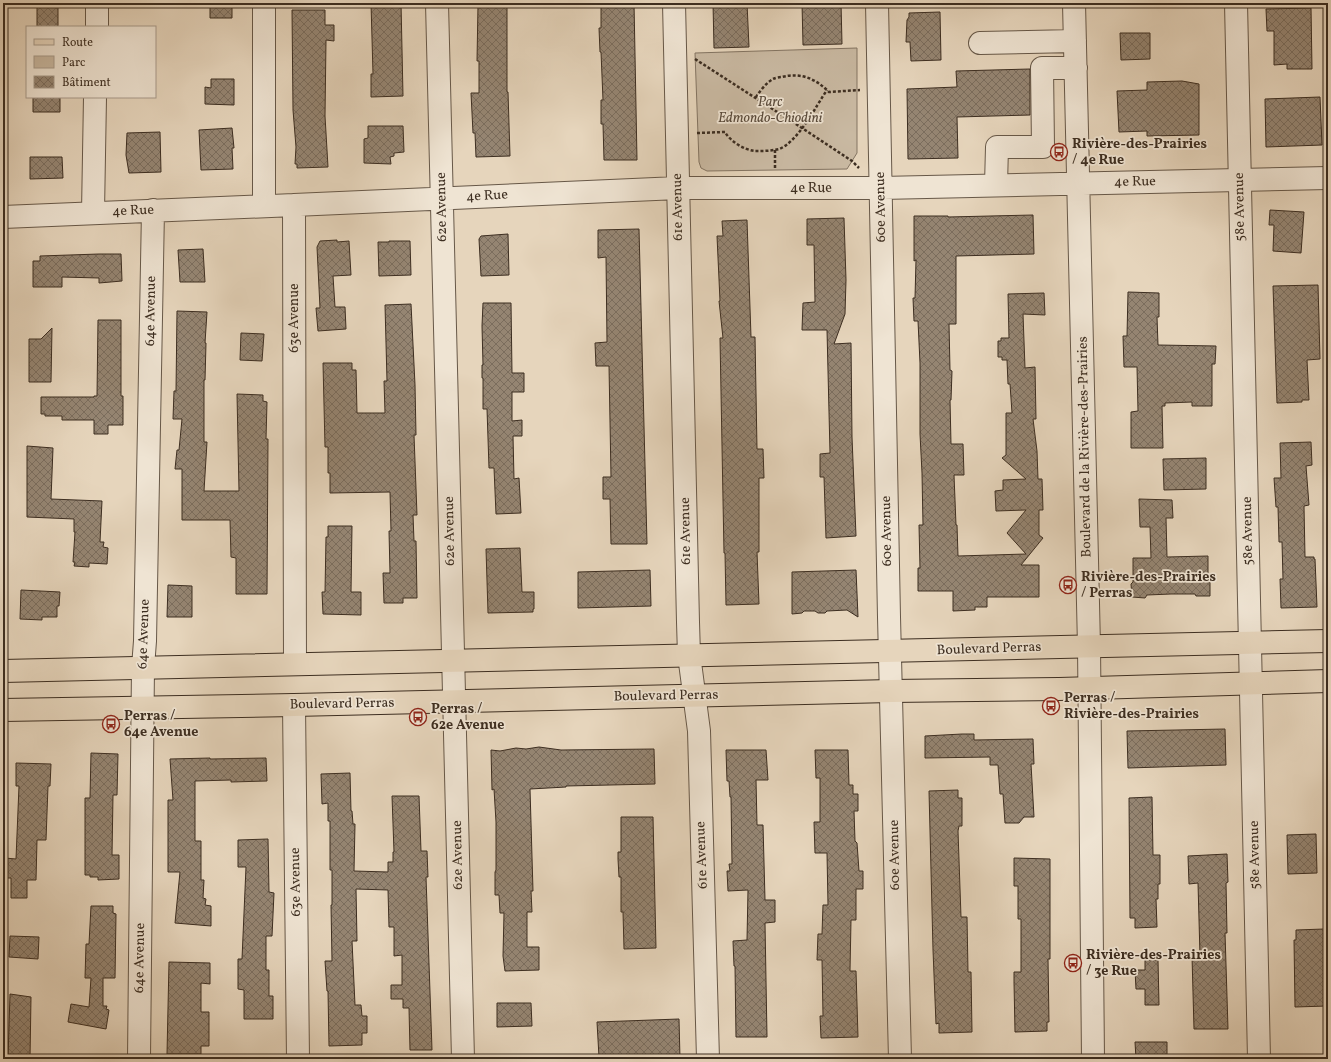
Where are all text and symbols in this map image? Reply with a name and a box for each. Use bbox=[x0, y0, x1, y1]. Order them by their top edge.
legend bbox=[26, 26, 156, 98]
text: Route bbox=[62, 35, 93, 51]
text: Parc bbox=[62, 55, 85, 71]
text: Bâtiment bbox=[62, 75, 111, 91]
park label: Parc Edmondo-Chiodini bbox=[718, 93, 823, 128]
place label: Rivière-des-Prairies / 4e Rue bbox=[1072, 135, 1207, 170]
bus stop icon: Rivière-des-Prairies / 4e Rue bbox=[1049, 142, 1069, 162]
street label: 60e Avenue bbox=[871, 171, 891, 243]
street label: 62e Avenue bbox=[432, 172, 452, 242]
street label: 4e Rue bbox=[1114, 172, 1156, 192]
street label: 58e Avenue bbox=[1230, 172, 1250, 242]
street label: 61e Avenue bbox=[668, 173, 688, 241]
street label: 4e Rue bbox=[790, 179, 832, 198]
street label: 4e Rue bbox=[466, 185, 509, 207]
street label: 4e Rue bbox=[112, 201, 155, 221]
street label: 64e Avenue bbox=[141, 275, 161, 346]
street label: 63e Avenue bbox=[285, 283, 304, 353]
street label: Boulevard de la Rivière-des-Prairies bbox=[1074, 336, 1096, 558]
street label: 60e Avenue bbox=[877, 495, 897, 567]
street label: 62e Avenue bbox=[440, 496, 460, 566]
street label: 58e Avenue bbox=[1238, 496, 1258, 566]
street label: 61e Avenue bbox=[676, 497, 696, 565]
place label: Rivière-des-Prairies / Perras bbox=[1081, 568, 1216, 603]
bus stop icon: Rivière-des-Prairies / Perras bbox=[1058, 575, 1078, 595]
street label: 64e Avenue bbox=[133, 598, 155, 669]
street label: Boulevard Perras bbox=[936, 638, 1042, 660]
street label: Boulevard Perras bbox=[613, 686, 719, 706]
place label: Perras / Rivière-des-Prairies bbox=[1064, 689, 1199, 724]
street label: Boulevard Perras bbox=[289, 694, 395, 714]
bus stop icon: Perras / Rivière-des-Prairies bbox=[1041, 696, 1061, 716]
place label: Perras / 62e Avenue bbox=[431, 700, 504, 735]
place label: Perras / 64e Avenue bbox=[124, 707, 198, 742]
bus stop icon: Perras / 62e Avenue bbox=[408, 707, 428, 727]
bus stop icon: Perras / 64e Avenue bbox=[101, 714, 121, 734]
street label: 60e Avenue bbox=[885, 819, 905, 891]
street label: 62e Avenue bbox=[448, 820, 468, 890]
street label: 61e Avenue bbox=[691, 820, 713, 889]
street label: 58e Avenue bbox=[1245, 820, 1265, 890]
street label: 63e Avenue bbox=[286, 847, 306, 917]
street label: 64e Avenue bbox=[130, 922, 150, 993]
place label: Rivière-des-Prairies / 3e Rue bbox=[1086, 946, 1221, 981]
bus stop icon: Rivière-des-Prairies / 3e Rue bbox=[1063, 953, 1083, 973]

